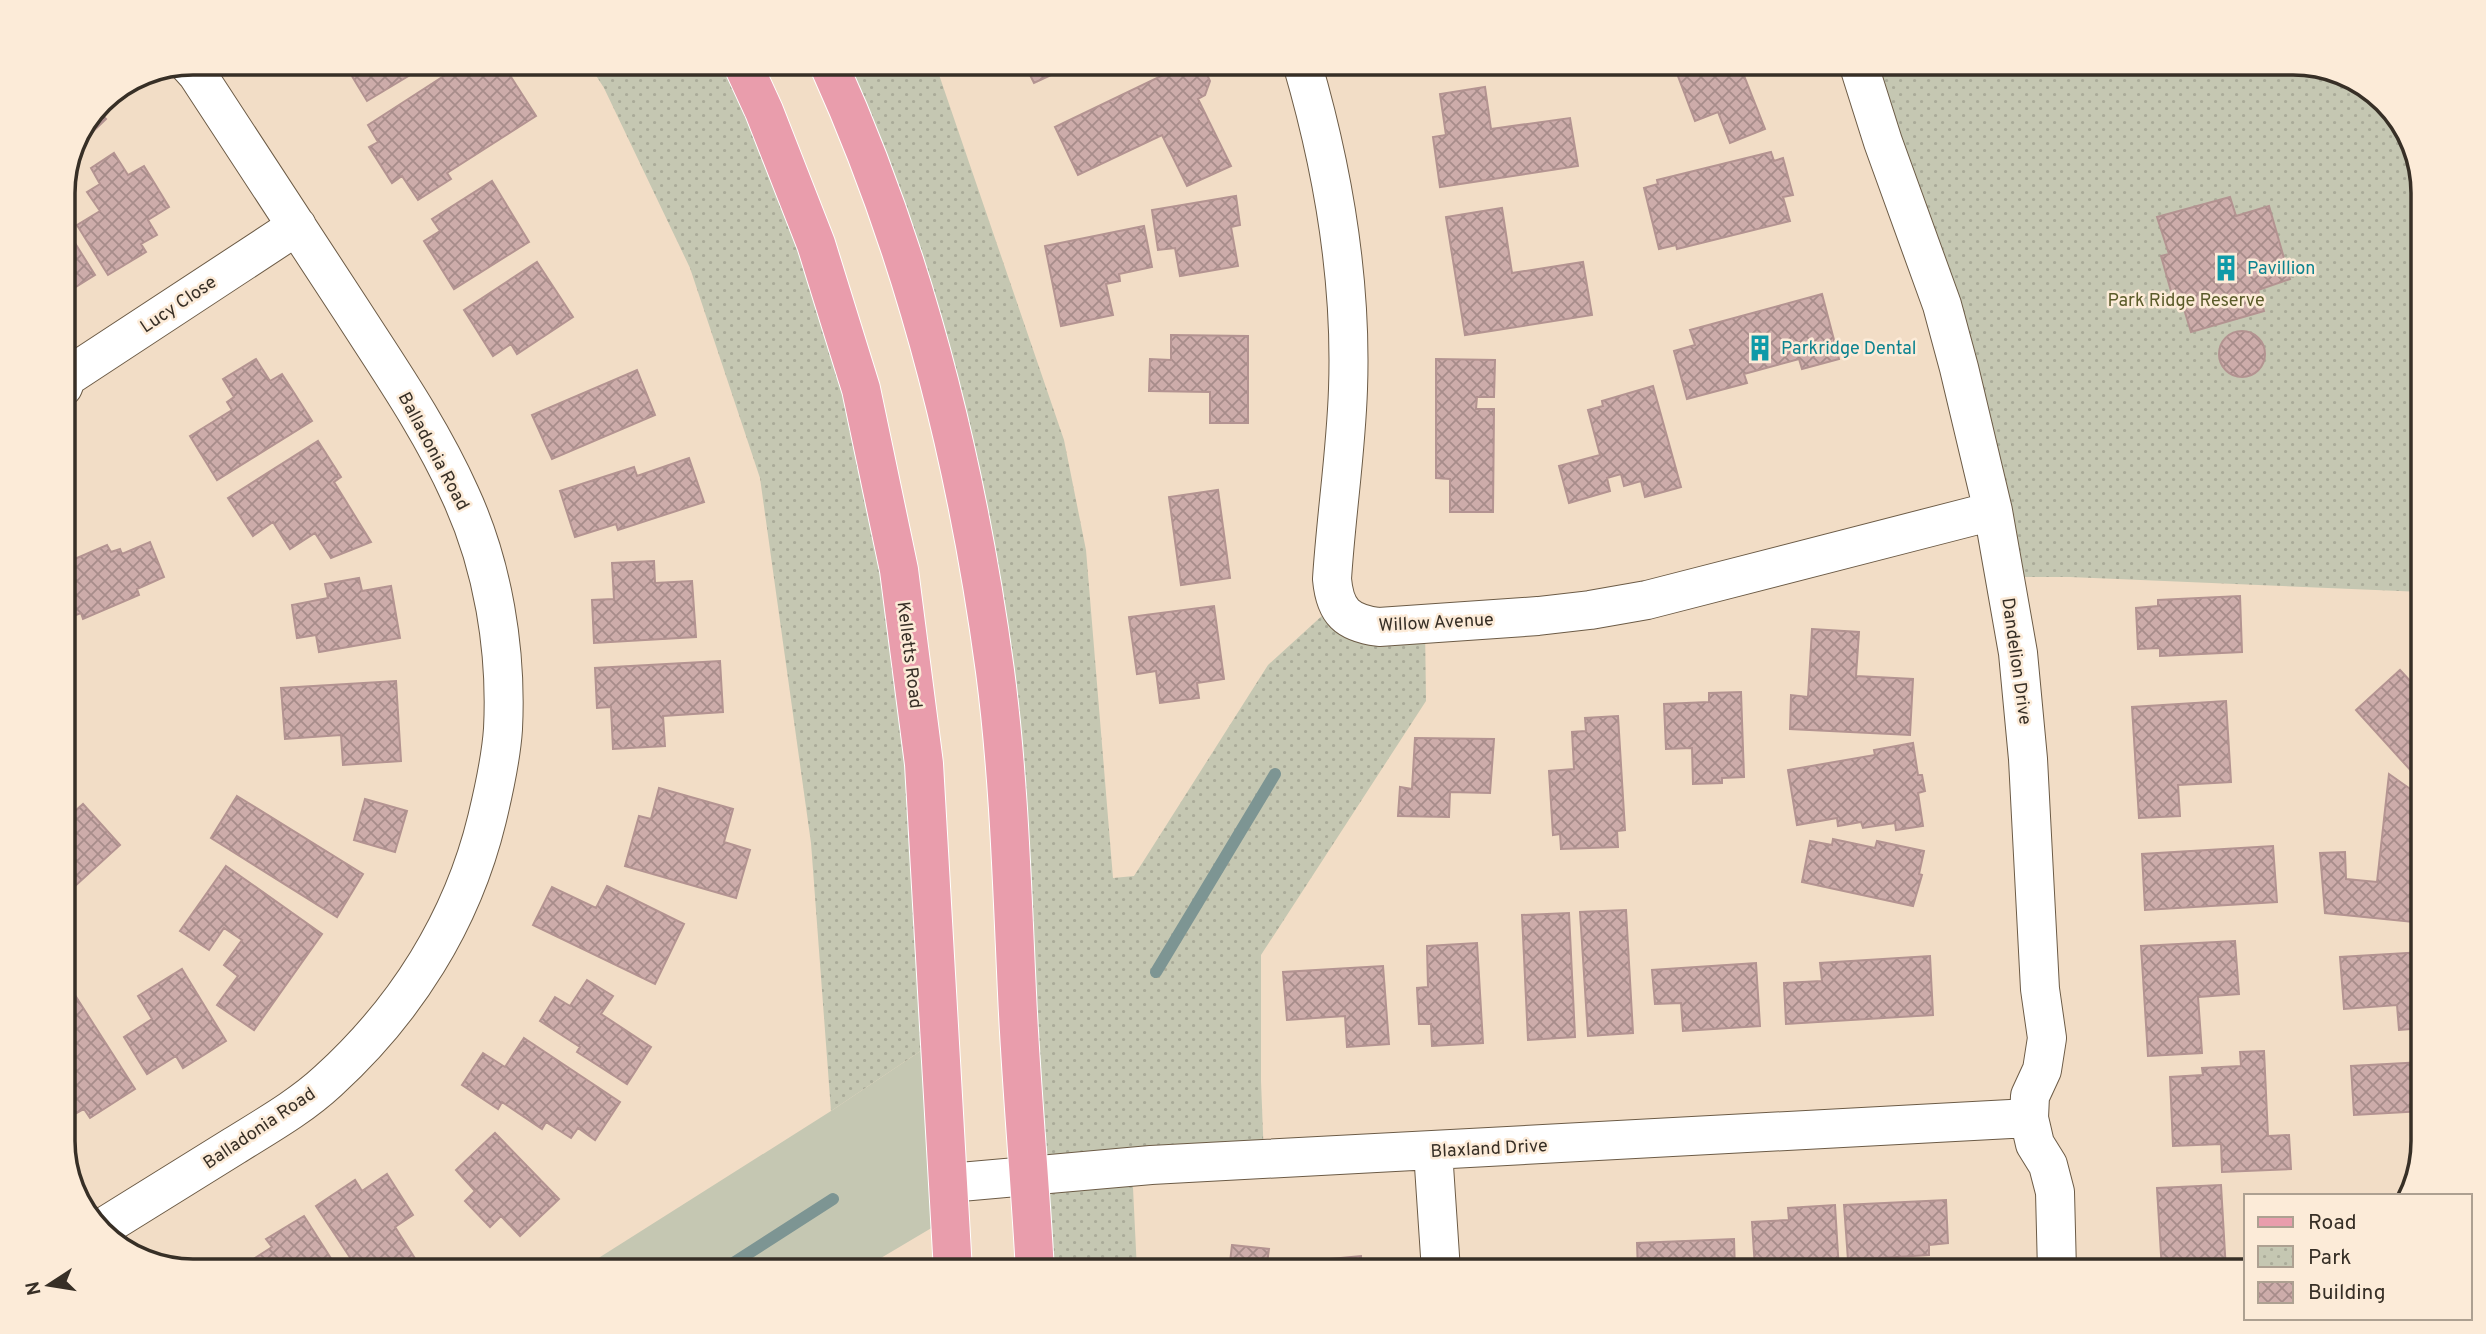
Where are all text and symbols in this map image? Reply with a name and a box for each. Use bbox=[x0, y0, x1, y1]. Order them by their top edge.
building icon: Pavillion bbox=[2211, 253, 2241, 283]
place label: Pavillion bbox=[2247, 258, 2315, 281]
street label: Lucy Close bbox=[136, 271, 221, 339]
park label: Park Ridge Reserve bbox=[2107, 290, 2265, 313]
building icon: Parkridge Dental bbox=[1745, 333, 1775, 363]
place label: Parkridge Dental bbox=[1781, 338, 1916, 361]
street label: Balladonia Road bbox=[392, 389, 474, 515]
street label: Dandelion Drive bbox=[1995, 596, 2036, 726]
street label: Kelletts Road bbox=[891, 600, 926, 710]
street label: Willow Avenue bbox=[1378, 609, 1494, 638]
street label: Balladonia Road bbox=[199, 1083, 320, 1175]
street label: Blaxland Drive bbox=[1430, 1135, 1548, 1164]
legend bbox=[2244, 1194, 2472, 1320]
text: Road bbox=[2308, 1210, 2357, 1237]
text: Park bbox=[2308, 1245, 2351, 1272]
north arrow bbox=[14, 1250, 84, 1320]
text: N bbox=[21, 1279, 47, 1297]
text: Building bbox=[2308, 1280, 2386, 1307]

